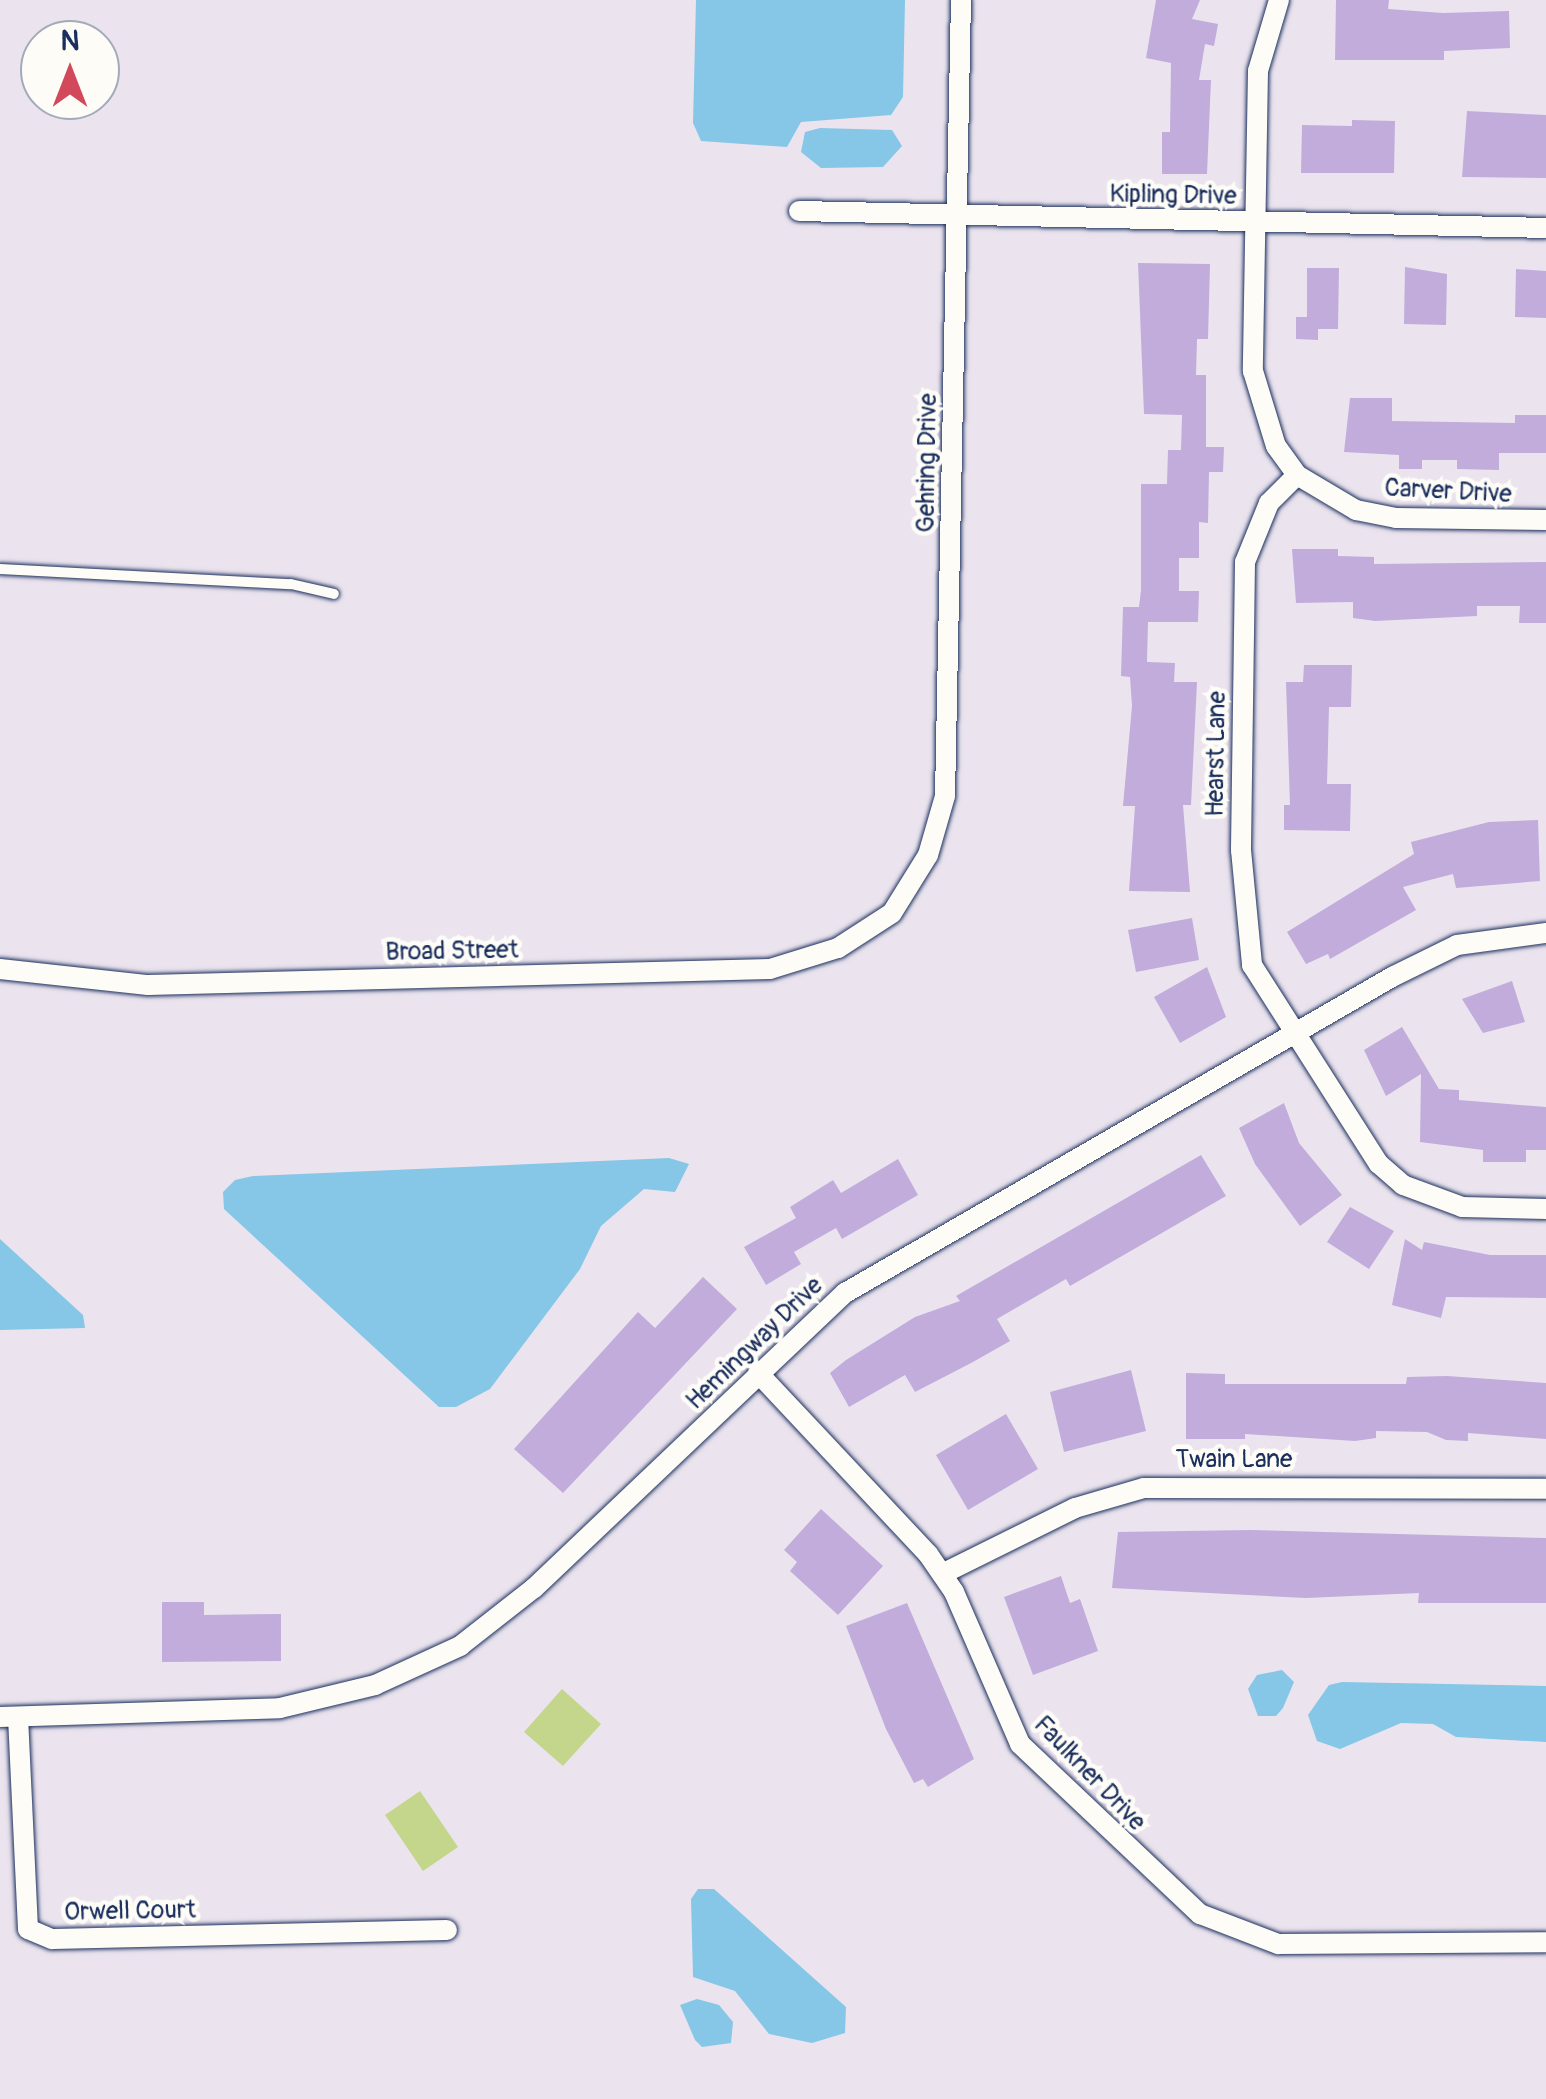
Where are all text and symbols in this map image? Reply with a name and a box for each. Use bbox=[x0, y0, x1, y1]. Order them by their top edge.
north arrow bbox=[20, 20, 120, 120]
text: N bbox=[61, 24, 79, 59]
street label: Kipling Drive bbox=[1109, 180, 1237, 212]
street label: Gehring Drive bbox=[912, 393, 944, 533]
street label: Carver Drive bbox=[1384, 474, 1512, 510]
street label: Hearst Lane bbox=[1201, 691, 1233, 817]
street label: Broad Street bbox=[385, 936, 519, 968]
street label: Hemingway Drive bbox=[681, 1271, 829, 1417]
street label: Twain Lane bbox=[1176, 1445, 1292, 1475]
street label: Faulkner Drive bbox=[1027, 1710, 1151, 1838]
street label: Orwell Court bbox=[64, 1896, 196, 1928]

